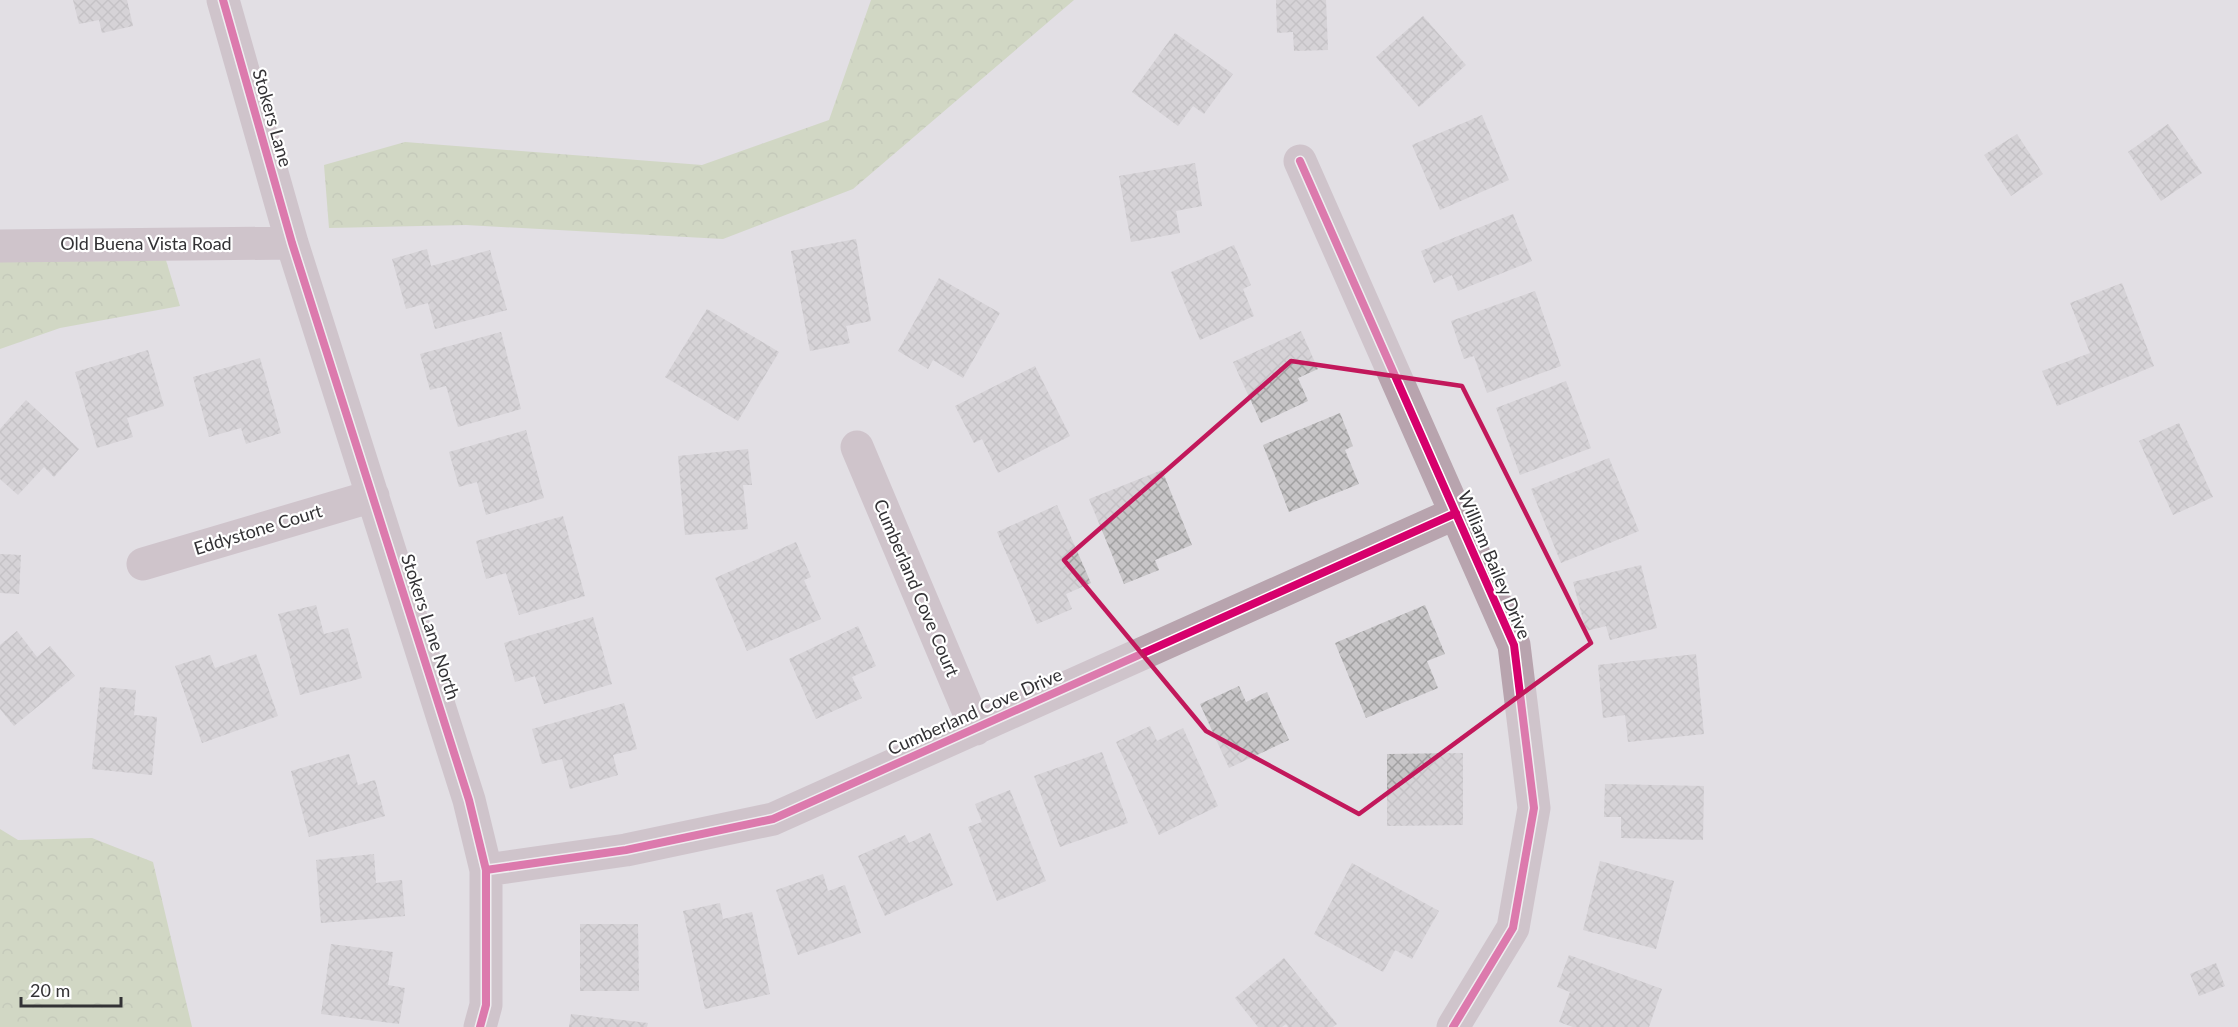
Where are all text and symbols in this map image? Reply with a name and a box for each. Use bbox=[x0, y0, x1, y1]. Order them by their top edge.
street label: Stokers Lane bbox=[249, 66, 297, 169]
street label: Old Buena Vista Road bbox=[60, 232, 232, 254]
street label: William Bailey Drive bbox=[1454, 487, 1536, 642]
street label: Cumberland Cove Court bbox=[870, 495, 965, 680]
street label: Eddystone Court bbox=[191, 499, 325, 559]
street label: Stokers Lane North bbox=[397, 551, 465, 702]
street label: Cumberland Cove Drive bbox=[884, 663, 1065, 760]
scale bar bbox=[21, 970, 122, 1008]
text: 20 m bbox=[30, 979, 70, 1001]

